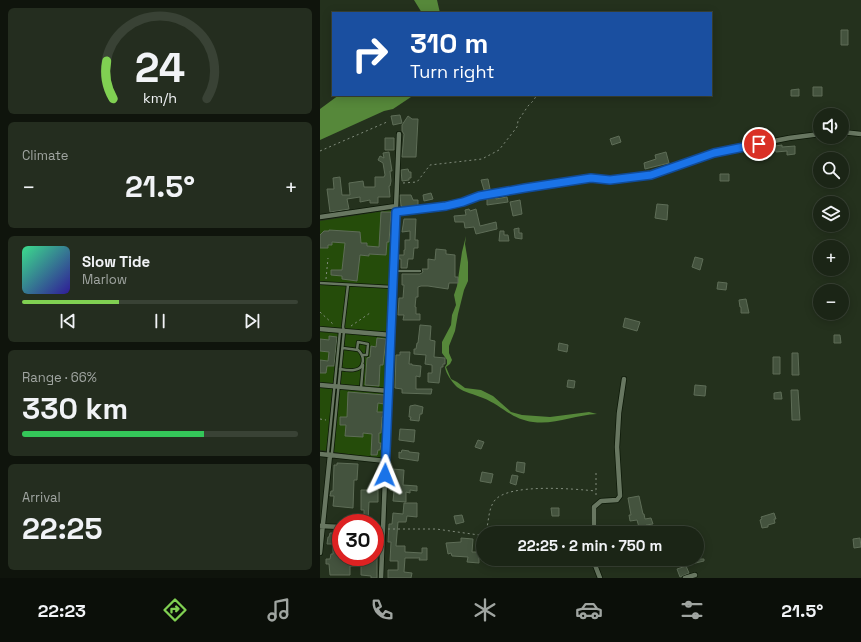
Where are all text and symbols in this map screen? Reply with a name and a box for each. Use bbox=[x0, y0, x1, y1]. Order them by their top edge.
text: 310 m bbox=[410, 25, 488, 61]
icon: right bbox=[344, 28, 396, 80]
text: 24 bbox=[135, 41, 185, 94]
text: Turn right bbox=[410, 60, 494, 83]
text: km/h bbox=[143, 89, 177, 107]
map controls bbox=[813, 108, 849, 320]
button: sound bbox=[813, 108, 849, 144]
pin bbox=[742, 127, 776, 161]
icon: arrive bbox=[748, 133, 770, 155]
text: Climate bbox=[22, 147, 68, 164]
button: search bbox=[813, 152, 849, 188]
text: 21.5° bbox=[125, 167, 195, 206]
text: − bbox=[22, 173, 36, 201]
text: + bbox=[284, 173, 298, 201]
button: layers bbox=[813, 196, 849, 232]
button: + bbox=[813, 240, 849, 276]
text: Slow Tide bbox=[82, 252, 150, 271]
text: Marlow bbox=[82, 271, 127, 288]
button: − bbox=[813, 284, 849, 320]
icon: previous bbox=[57, 310, 79, 332]
icon: pause bbox=[149, 310, 171, 332]
icon: next bbox=[241, 310, 263, 332]
text: Range · 66% bbox=[22, 369, 97, 386]
text: 330 km bbox=[22, 389, 128, 428]
position arrow bbox=[364, 454, 406, 496]
text: Arrival bbox=[22, 489, 61, 506]
text: 22:25 bbox=[22, 509, 102, 548]
speed limit sign: 30 bbox=[332, 514, 384, 566]
text: 22:25 · 2 min · 750 m bbox=[518, 536, 662, 555]
icon: directions bbox=[161, 596, 189, 624]
icon: music bbox=[265, 596, 293, 624]
icon: phone bbox=[368, 596, 396, 624]
icon: climate bbox=[471, 596, 499, 624]
icon: car bbox=[575, 596, 603, 624]
icon: filters bbox=[678, 596, 706, 624]
text: 22:23 bbox=[38, 599, 86, 622]
text: 21.5° bbox=[781, 599, 823, 622]

